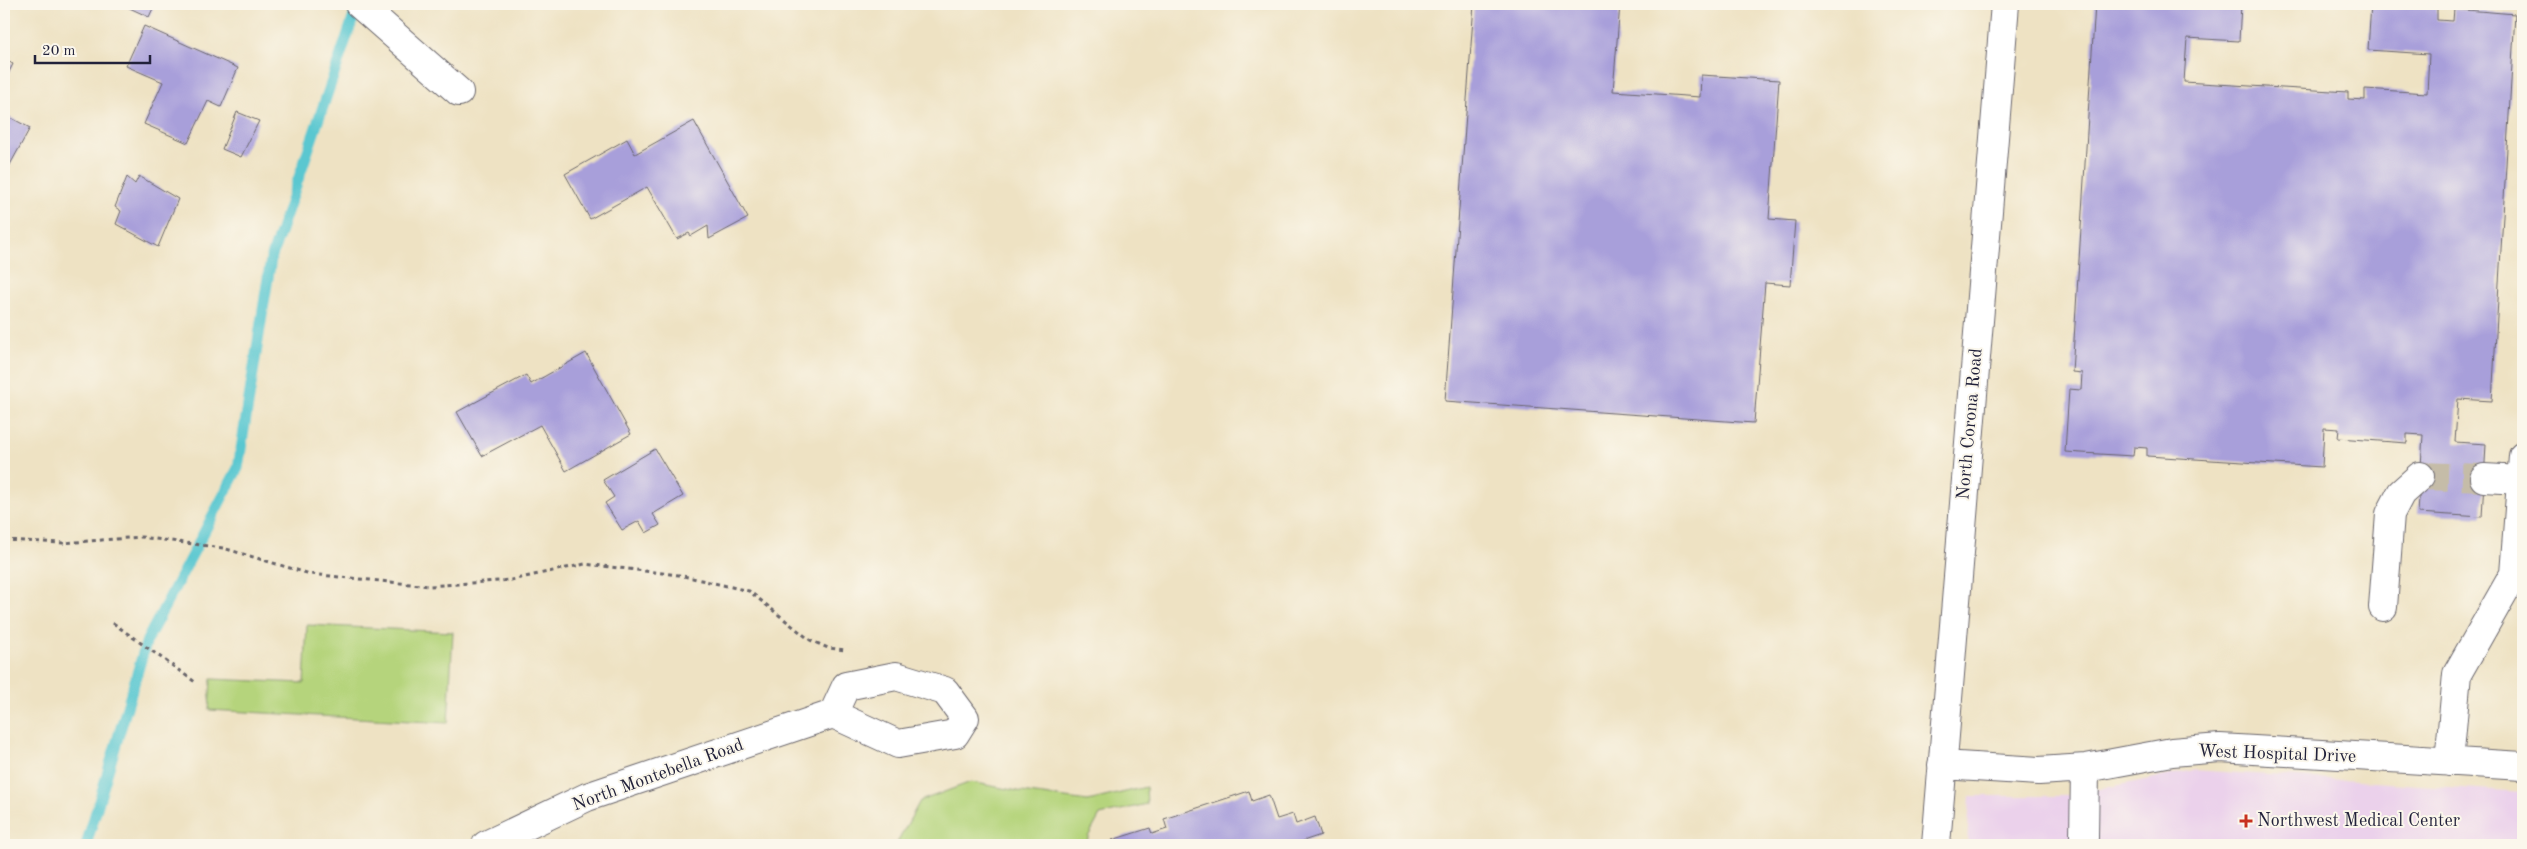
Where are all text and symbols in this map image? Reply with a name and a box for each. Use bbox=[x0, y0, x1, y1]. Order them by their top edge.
scale bar bbox=[35, 32, 150, 64]
text: 20 m bbox=[42, 44, 76, 59]
street label: North Corona Road bbox=[1954, 347, 1986, 501]
street label: North Montebella Road bbox=[570, 736, 746, 814]
street label: West Hospital Drive bbox=[2198, 742, 2356, 766]
place label: Northwest Medical Center bbox=[2257, 812, 2461, 830]
marker: Northwest Medical Center bbox=[2239, 814, 2253, 828]

